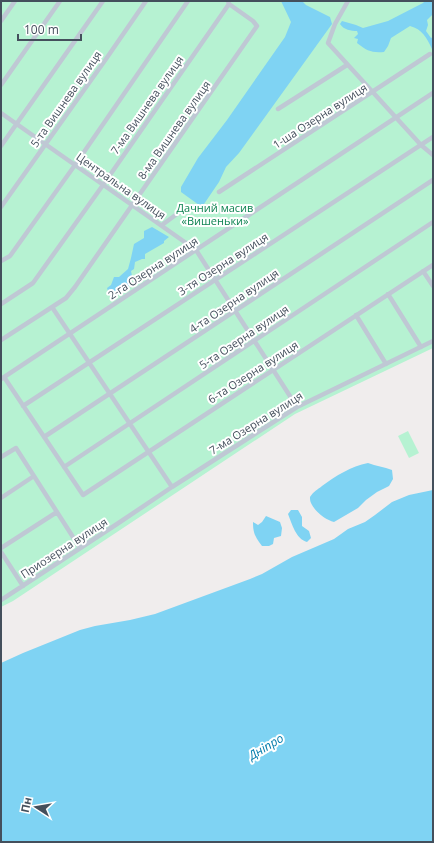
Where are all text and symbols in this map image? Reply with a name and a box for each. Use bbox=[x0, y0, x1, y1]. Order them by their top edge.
scale bar bbox=[18, 16, 81, 42]
text: 100 m bbox=[24, 21, 59, 38]
street label: 5-та Вишнева вулиця bbox=[27, 48, 105, 150]
street label: 7-ма Вишнева вулиця bbox=[107, 52, 186, 157]
street label: 8-ма Вишнева вулиця bbox=[134, 77, 213, 182]
street label: 1-ша Озерна вулиця bbox=[270, 80, 370, 152]
street label: Центральна вулиця bbox=[74, 149, 169, 222]
park label: Дачний масив «Вишеньки» bbox=[177, 200, 253, 228]
street label: 3-тя Озерна вулиця bbox=[175, 229, 271, 298]
street label: 2-га Озерна вулиця bbox=[105, 233, 201, 302]
street label: 4-та Озерна вулиця bbox=[186, 265, 281, 336]
street label: 5-та Озерна вулиця bbox=[196, 301, 291, 372]
street label: 6-та Озерна вулиця bbox=[205, 337, 301, 406]
street label: 7-ма Озерна вулиця bbox=[206, 388, 305, 457]
street label: Приозерна вулиця bbox=[17, 514, 110, 581]
water label: Дніпро bbox=[244, 729, 287, 764]
north arrow bbox=[16, 787, 56, 827]
text: Пн bbox=[17, 796, 35, 814]

